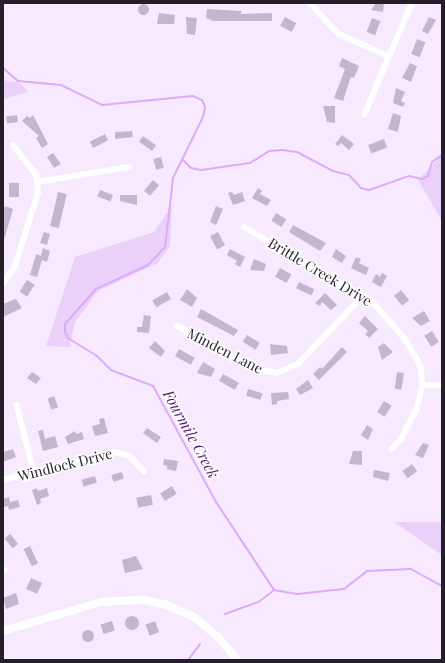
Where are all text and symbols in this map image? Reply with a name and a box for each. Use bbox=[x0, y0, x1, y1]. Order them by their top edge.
street label: Brittle Creek Drive bbox=[265, 234, 375, 310]
street label: Minden Lane bbox=[184, 325, 266, 377]
water label: Fourmile Creek bbox=[159, 387, 223, 481]
street label: Windlock Drive bbox=[16, 445, 114, 485]

